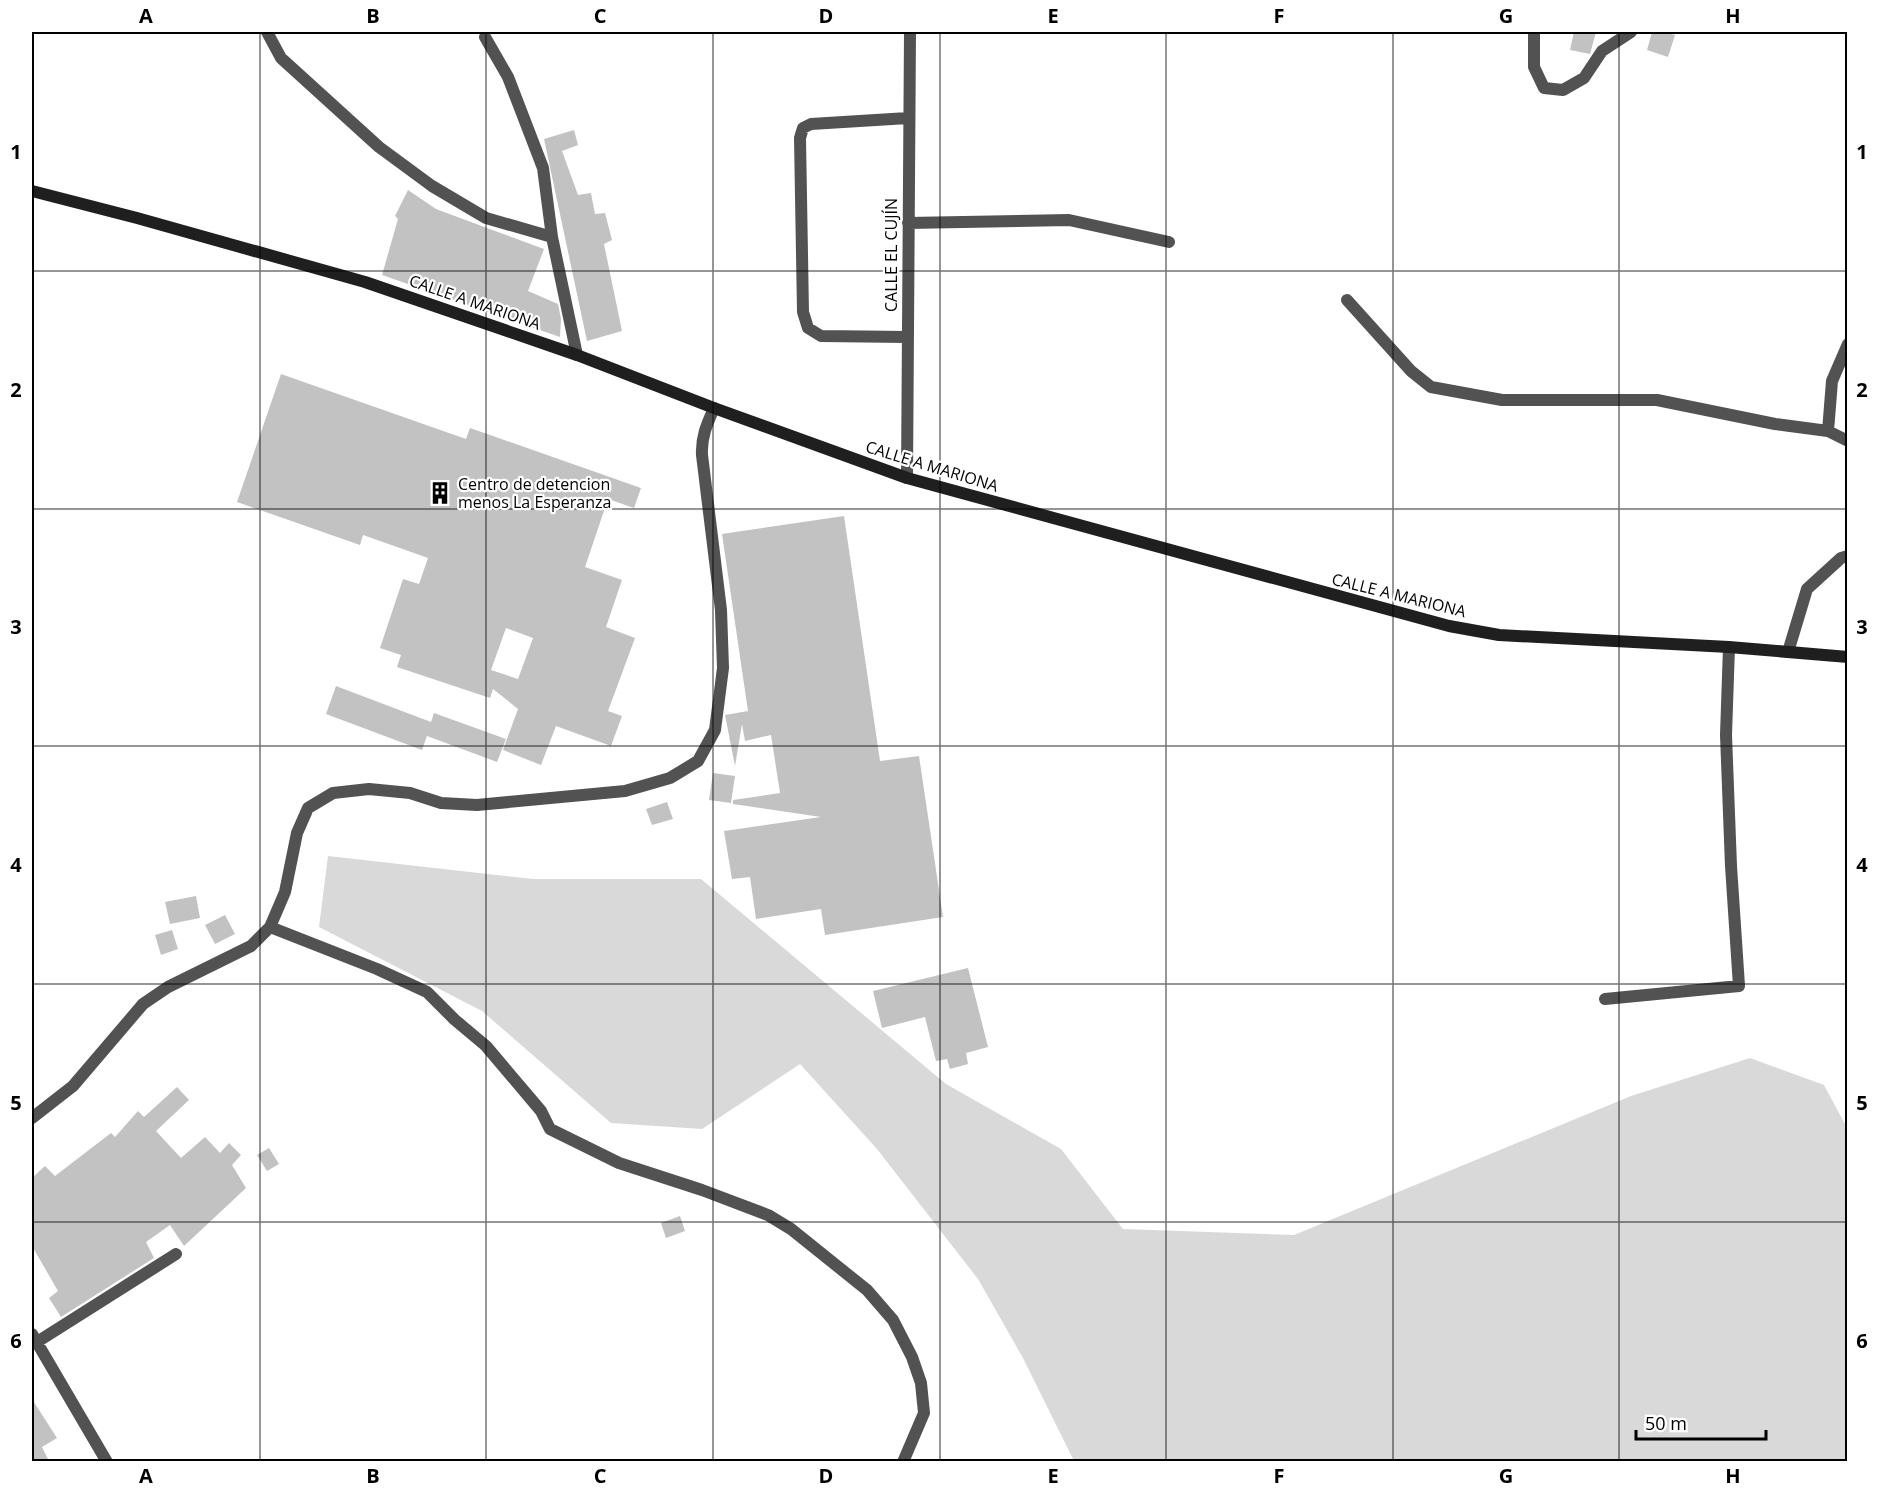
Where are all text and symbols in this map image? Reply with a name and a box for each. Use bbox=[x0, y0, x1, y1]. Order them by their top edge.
text: A bbox=[139, 2, 153, 29]
text: B bbox=[366, 2, 380, 29]
text: C bbox=[594, 2, 607, 29]
text: D bbox=[819, 2, 833, 29]
text: E bbox=[1047, 2, 1059, 29]
text: F bbox=[1274, 2, 1284, 29]
text: G bbox=[1499, 2, 1513, 29]
text: H bbox=[1725, 2, 1741, 29]
text: 1 bbox=[10, 138, 22, 165]
text: 1 bbox=[1856, 138, 1868, 165]
street label: CALLE EL CUJÍN bbox=[880, 198, 902, 312]
street label: CALLE A MARIONA bbox=[406, 269, 545, 335]
text: 2 bbox=[10, 376, 22, 403]
text: 2 bbox=[1856, 376, 1868, 403]
street label: CALLE A MARIONA bbox=[863, 435, 1002, 497]
place label: Centro de detencion menos La Esperanza bbox=[458, 473, 611, 513]
building icon: Centro de detencion menos La Esperanza bbox=[427, 480, 453, 506]
street label: CALLE A MARIONA bbox=[1330, 568, 1469, 623]
text: 3 bbox=[10, 613, 22, 640]
text: 3 bbox=[1856, 613, 1868, 640]
text: 4 bbox=[10, 851, 22, 878]
text: 4 bbox=[1856, 851, 1868, 878]
text: 5 bbox=[10, 1089, 22, 1116]
text: 5 bbox=[1856, 1089, 1868, 1116]
text: 6 bbox=[10, 1327, 22, 1354]
text: 6 bbox=[1856, 1327, 1868, 1354]
scale bar bbox=[1636, 1403, 1766, 1441]
text: 50 m bbox=[1645, 1411, 1687, 1435]
text: A bbox=[139, 1462, 153, 1489]
text: B bbox=[366, 1462, 380, 1489]
text: C bbox=[594, 1462, 607, 1489]
text: D bbox=[819, 1462, 833, 1489]
text: E bbox=[1047, 1462, 1059, 1489]
text: F bbox=[1274, 1462, 1284, 1489]
text: G bbox=[1499, 1462, 1513, 1489]
text: H bbox=[1725, 1462, 1741, 1489]

